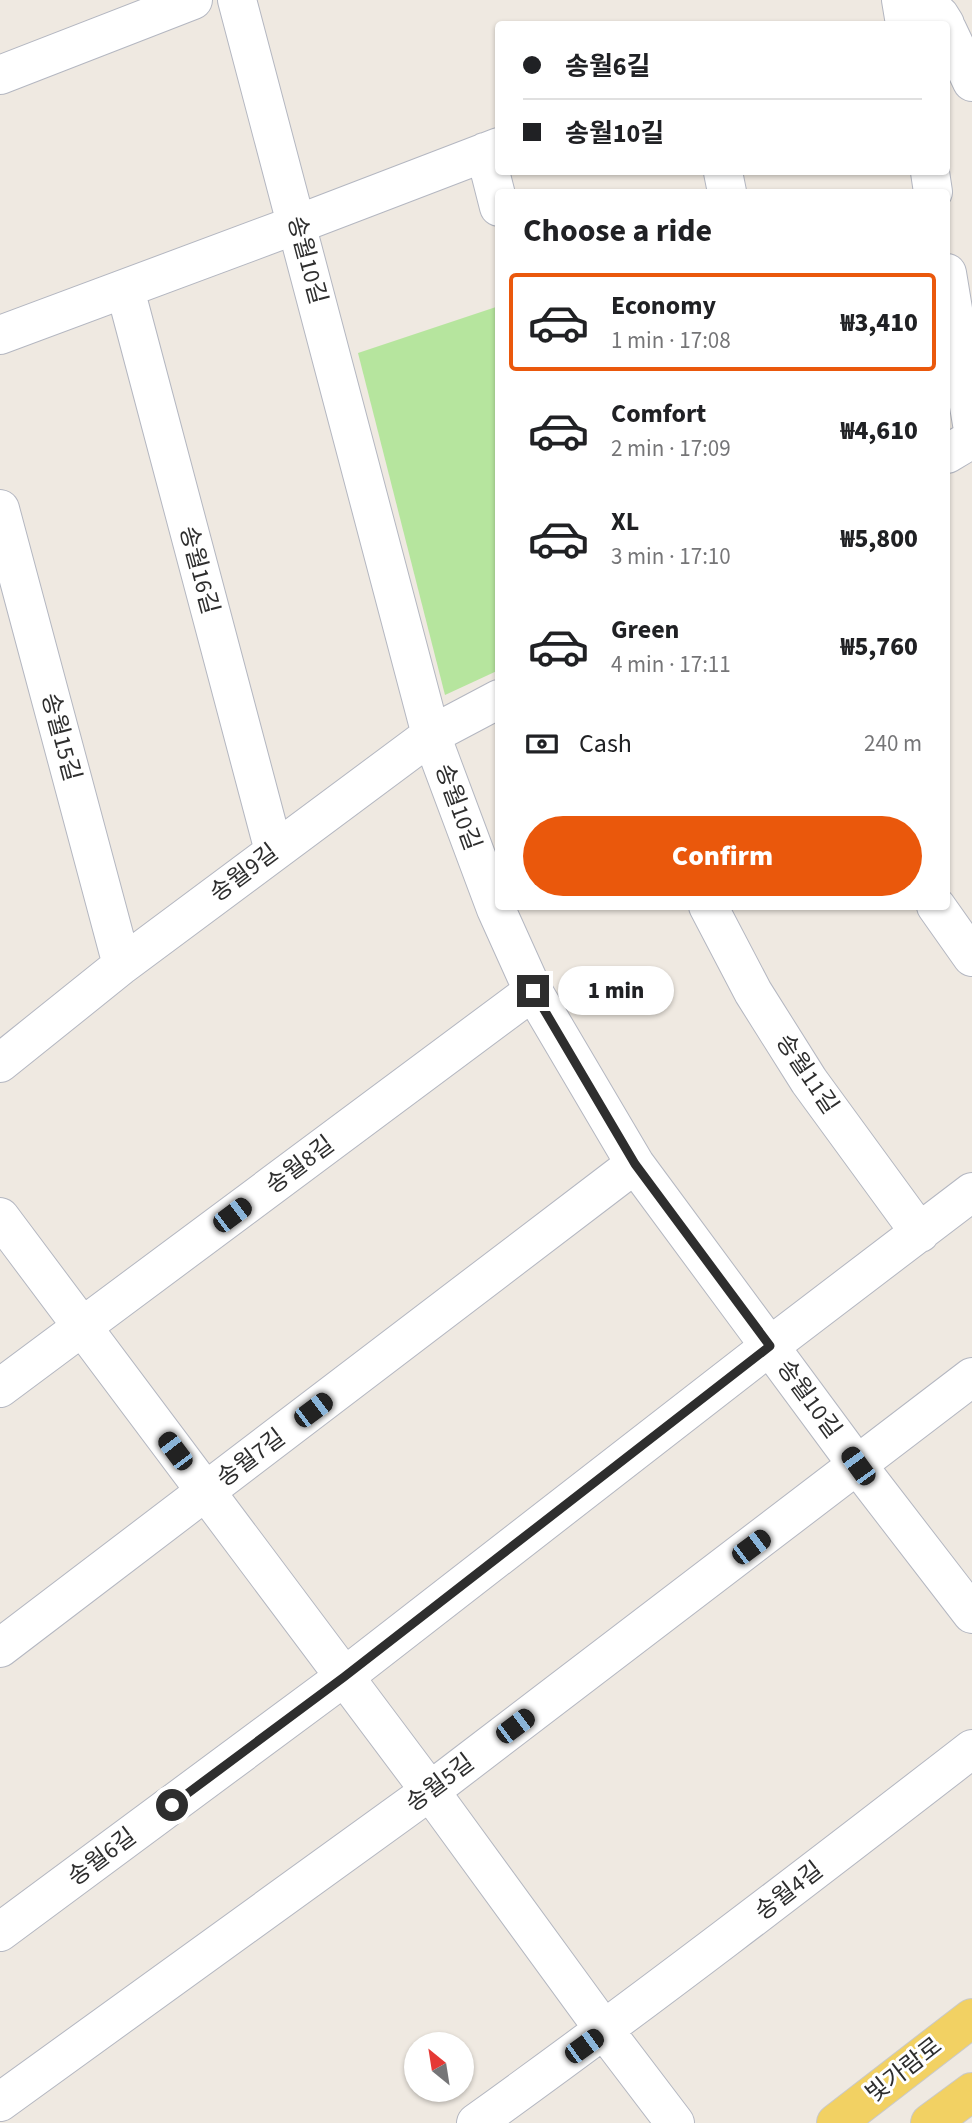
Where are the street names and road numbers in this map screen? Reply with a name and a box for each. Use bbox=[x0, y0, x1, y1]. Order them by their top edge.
street label: 송월10길 bbox=[278, 212, 336, 308]
street label: 송월16길 bbox=[170, 522, 228, 618]
street label: 송월15길 bbox=[32, 689, 90, 785]
street label: 송월10길 bbox=[426, 759, 490, 855]
street label: 송월9길 bbox=[202, 836, 286, 910]
street label: 송월11길 bbox=[767, 1027, 847, 1121]
street label: 송월8길 bbox=[258, 1128, 342, 1202]
street label: 송월10길 bbox=[768, 1352, 850, 1446]
street label: 송월7길 bbox=[209, 1421, 293, 1495]
street label: 송월5길 bbox=[398, 1746, 482, 1820]
street label: 송월6길 bbox=[60, 1820, 144, 1894]
street label: 송월4길 bbox=[747, 1853, 831, 1929]
street label: 빛가람로 bbox=[858, 2029, 950, 2111]

